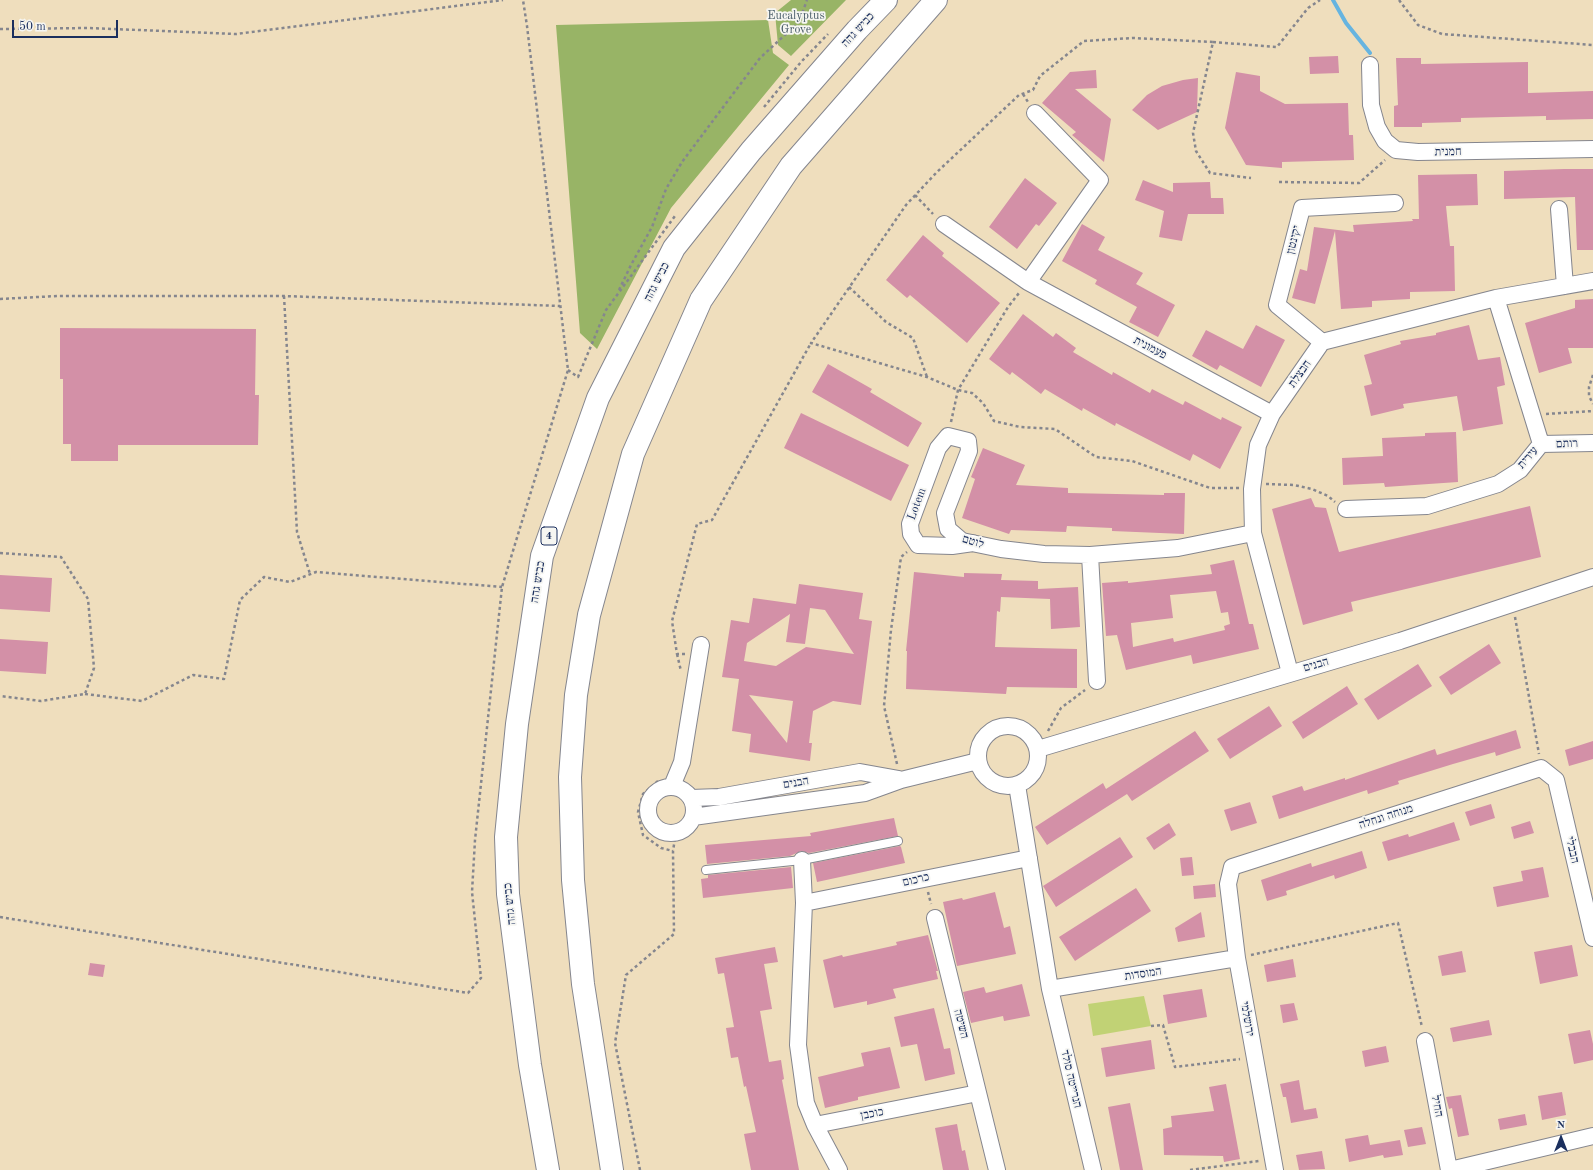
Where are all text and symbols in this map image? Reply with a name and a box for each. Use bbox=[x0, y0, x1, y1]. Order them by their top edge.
park label: Eucalyptus Grove bbox=[767, 9, 825, 37]
street label: כביש גהה bbox=[838, 10, 878, 50]
scale bar bbox=[14, 12, 120, 38]
text: 50 m bbox=[19, 21, 46, 33]
street label: חמנית bbox=[1434, 145, 1462, 159]
street label: יקינטון bbox=[1284, 224, 1304, 256]
street label: כביש גהה bbox=[641, 260, 673, 304]
street label: פעמונית bbox=[1131, 333, 1169, 363]
street label: חבצלת bbox=[1285, 357, 1315, 391]
street label: רותם bbox=[1556, 436, 1578, 452]
street label: עירית bbox=[1515, 444, 1541, 472]
street label: Lotem bbox=[905, 486, 929, 522]
road number: 4 bbox=[541, 527, 557, 545]
street label: לוטם bbox=[960, 532, 986, 552]
street label: כביש גהה bbox=[528, 560, 548, 604]
street label: הבנים bbox=[1302, 655, 1330, 675]
street label: הבנים bbox=[782, 774, 810, 792]
street label: מנוחה ונחלה bbox=[1357, 801, 1415, 833]
street label: הבבלי bbox=[1562, 835, 1582, 865]
street label: כרכום bbox=[901, 870, 931, 890]
street label: כביש גהה bbox=[501, 882, 519, 926]
street label: המוסדות bbox=[1123, 964, 1163, 984]
street label: ירושלמי bbox=[1237, 1001, 1257, 1037]
street label: השיטה bbox=[950, 1008, 972, 1040]
street label: הנרייטה סולד bbox=[1057, 1049, 1085, 1109]
street label: החיל bbox=[1428, 1094, 1446, 1118]
street label: כוכבן bbox=[859, 1105, 885, 1123]
north arrow bbox=[1541, 1118, 1581, 1158]
text: N bbox=[1557, 1120, 1565, 1131]

